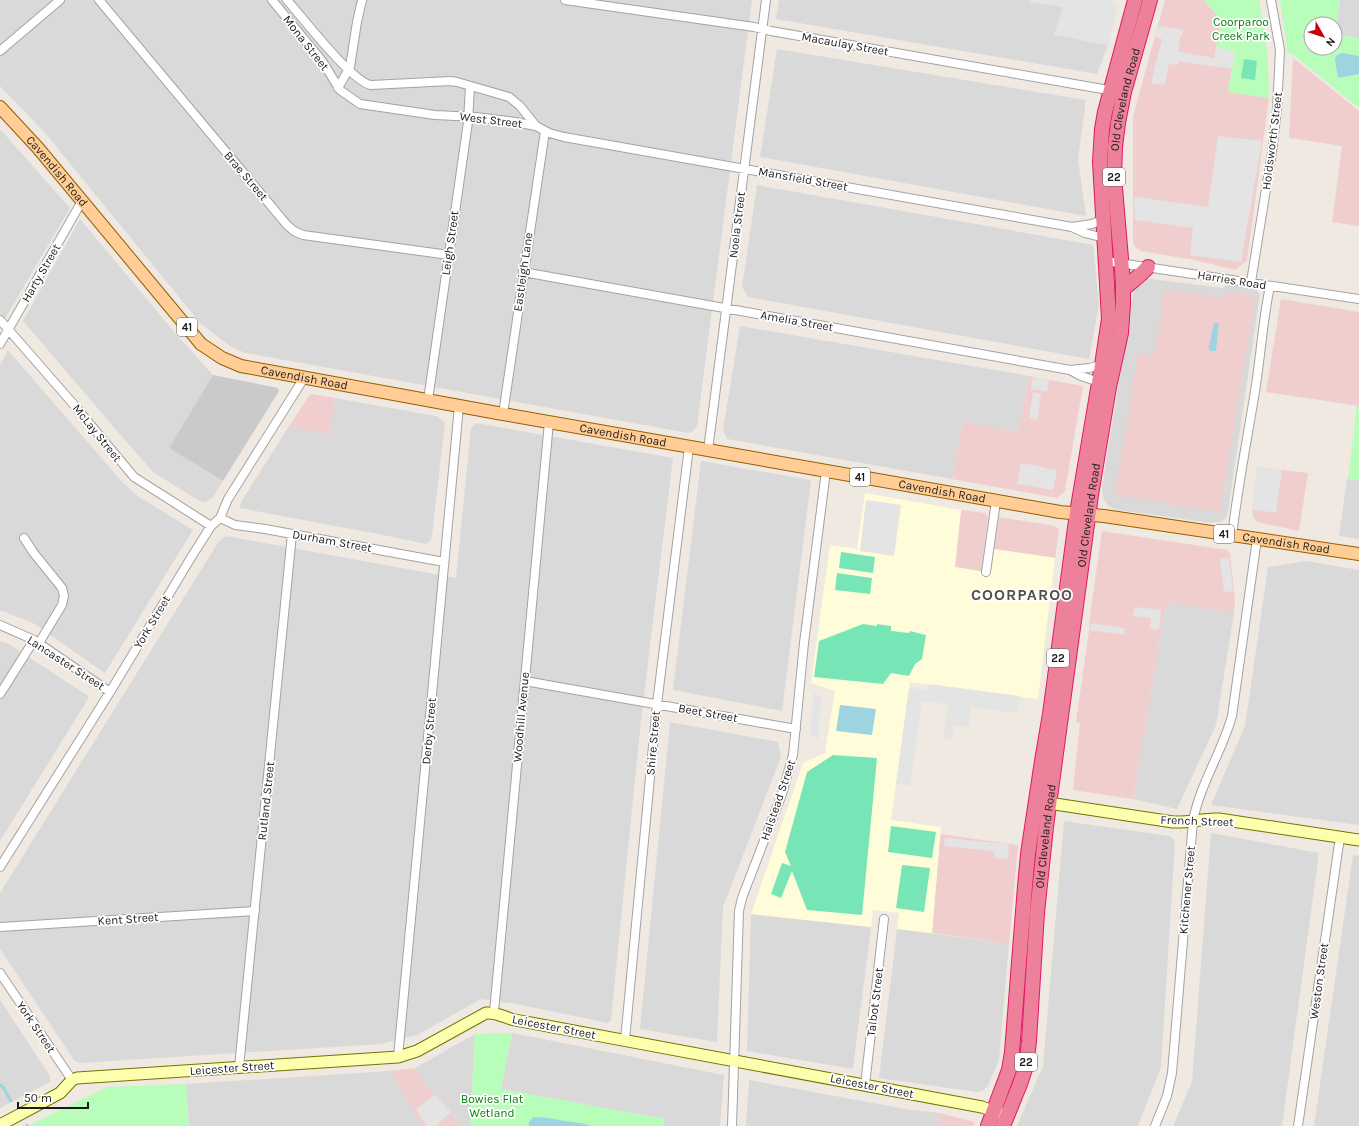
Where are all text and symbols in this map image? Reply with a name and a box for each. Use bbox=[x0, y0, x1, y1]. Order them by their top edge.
street label: Mona Street bbox=[280, 13, 332, 74]
park label: Coorparoo Creek Park bbox=[1212, 15, 1270, 43]
north arrow bbox=[1303, 16, 1343, 56]
street label: Macaulay Street bbox=[800, 29, 890, 59]
text: N bbox=[1323, 35, 1338, 49]
street label: Old Cleveland Road bbox=[1108, 47, 1143, 151]
street label: Holdsworth Street bbox=[1259, 91, 1285, 191]
street label: West Street bbox=[459, 109, 524, 131]
street label: Cavendish Road bbox=[23, 133, 91, 210]
street label: Brae Street bbox=[221, 148, 271, 204]
street label: Mansfield Street bbox=[757, 164, 849, 194]
road number: 22 bbox=[1103, 168, 1125, 186]
street label: Noela Street bbox=[726, 191, 748, 259]
street label: Leigh Street bbox=[439, 209, 462, 276]
street label: Eastleigh Lane bbox=[511, 232, 535, 312]
street label: Harty Street bbox=[19, 241, 64, 305]
street label: Harries Road bbox=[1196, 268, 1268, 292]
street label: Amelia Street bbox=[760, 308, 835, 334]
road number: 41 bbox=[177, 318, 197, 336]
street label: Cavendish Road bbox=[260, 363, 349, 392]
street label: McLay Street bbox=[70, 401, 125, 465]
street label: Cavendish Road bbox=[578, 421, 668, 450]
street label: Old Cleveland Road bbox=[1074, 462, 1103, 568]
road number: 41 bbox=[850, 468, 870, 486]
street label: Cavendish Road bbox=[898, 477, 987, 506]
road number: 41 bbox=[1214, 525, 1234, 543]
street label: Durham Street bbox=[291, 527, 373, 555]
street label: Cavendish Road bbox=[1242, 530, 1331, 557]
district label: COORPAROO bbox=[971, 585, 1073, 604]
street label: York Street bbox=[131, 593, 174, 651]
street label: Lancaster Street bbox=[25, 633, 108, 693]
road number: 22 bbox=[1047, 649, 1069, 667]
street label: Woodhill Avenue bbox=[510, 671, 532, 763]
street label: Derby Street bbox=[419, 697, 439, 765]
street label: Beet Street bbox=[677, 701, 739, 725]
street label: Shire Street bbox=[643, 710, 663, 776]
street label: Halstead Street bbox=[758, 757, 799, 842]
street label: Rutland Street bbox=[255, 760, 277, 841]
street label: Old Cleveland Road bbox=[1033, 783, 1059, 889]
street label: French Street bbox=[1160, 813, 1234, 829]
street label: Kitchener Street bbox=[1176, 845, 1198, 935]
street label: Kent Street bbox=[97, 910, 159, 928]
street label: Weston Street bbox=[1307, 941, 1331, 1020]
street label: Talbot Street bbox=[864, 966, 886, 1037]
street label: York Street bbox=[14, 999, 59, 1056]
street label: Leicester Street bbox=[511, 1012, 597, 1042]
road number: 22 bbox=[1015, 1053, 1037, 1071]
street label: Leicester Street bbox=[189, 1058, 275, 1078]
street label: Leicester Street bbox=[829, 1071, 915, 1101]
scale bar bbox=[18, 1084, 88, 1110]
text: 50 m bbox=[24, 1091, 52, 1105]
park label: Bowies Flat Wetland bbox=[461, 1092, 524, 1120]

